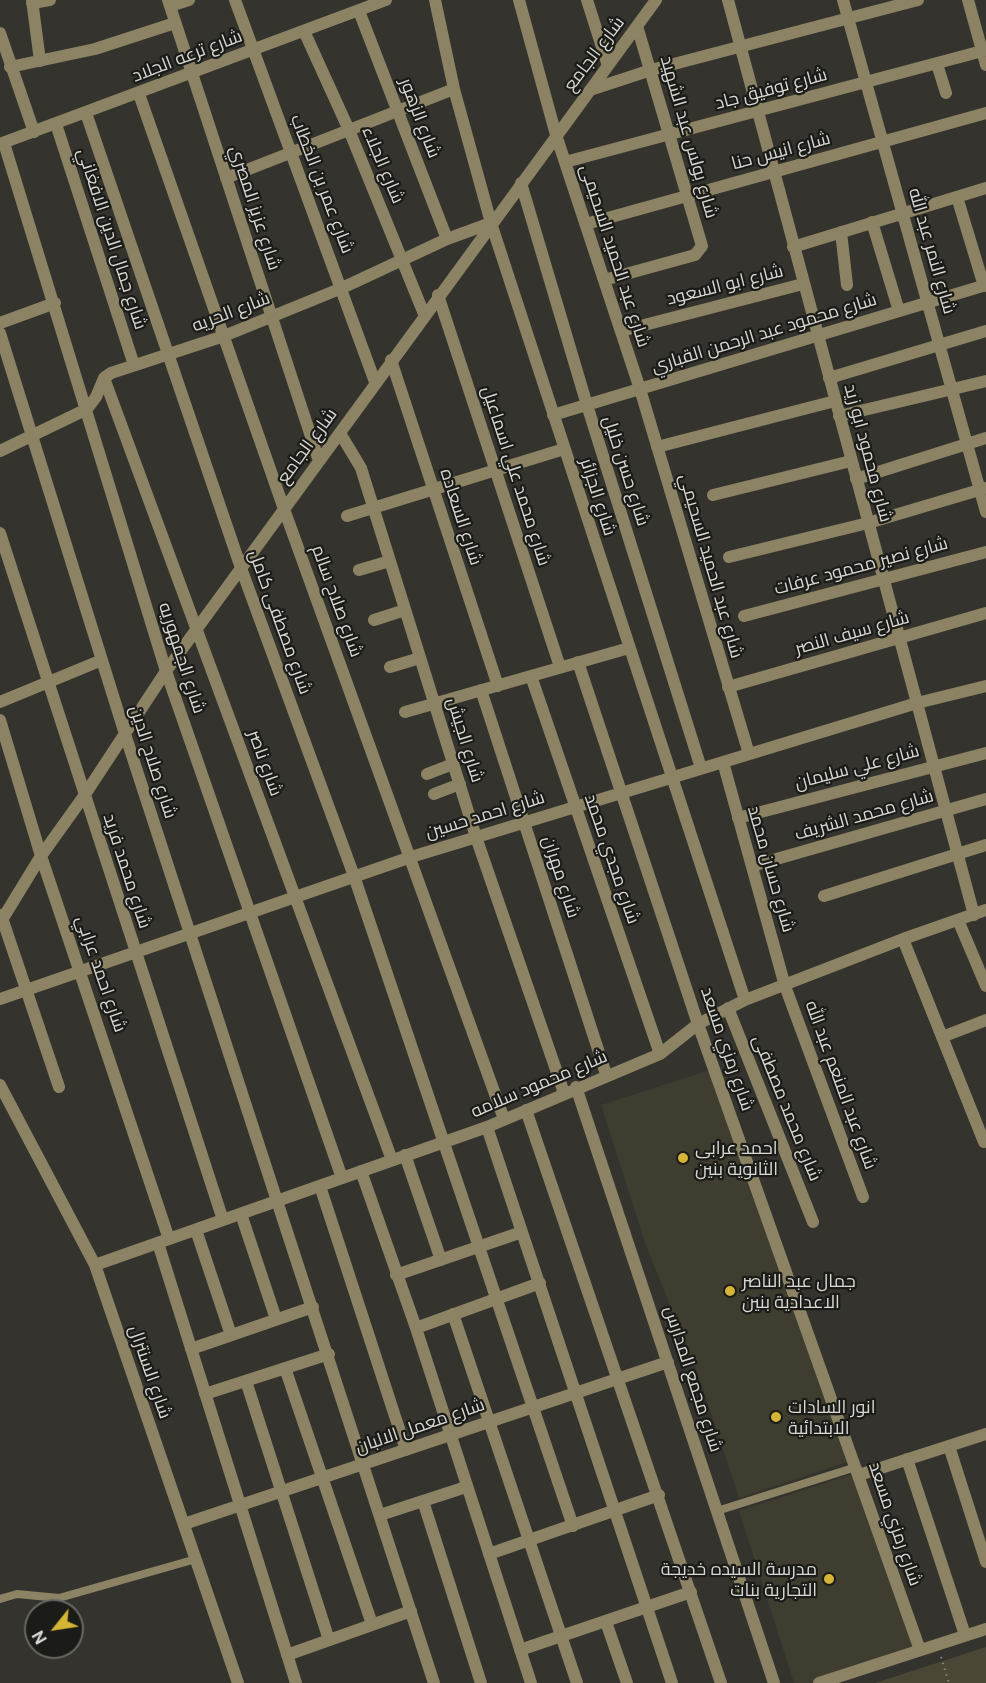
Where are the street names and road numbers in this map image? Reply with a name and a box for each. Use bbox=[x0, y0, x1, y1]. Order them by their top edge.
street label: شارع الجامع bbox=[559, 12, 629, 96]
street label: شارع ترعه الجلاد bbox=[129, 25, 245, 87]
street label: شارع بولس عبد الشهيد bbox=[655, 53, 723, 221]
street label: شارع توفيق جاد bbox=[713, 64, 829, 114]
street label: شارع الزهور bbox=[395, 75, 445, 161]
street label: شارع عمر بن الخطاب bbox=[286, 111, 358, 257]
street label: شارع الجلاء bbox=[357, 123, 409, 207]
street label: شارع انيس حنا bbox=[729, 127, 833, 175]
street label: شارع عزيز المصري bbox=[225, 143, 285, 273]
street label: شارع جمال الدين الافغاني bbox=[73, 146, 151, 332]
street label: شارع عبد الحميد السحيمى bbox=[575, 162, 655, 350]
street label: شارع النمر عبد الله bbox=[904, 186, 960, 316]
street label: شارع ابو السعود bbox=[664, 260, 786, 310]
street label: شارع الحريه bbox=[189, 287, 273, 337]
street label: شارع محمود عبد الرحمن القباري bbox=[649, 288, 879, 378]
street label: شارع محمود ابو زيد bbox=[839, 381, 897, 525]
street label: شارع محمد علي اسماعيل bbox=[477, 384, 555, 568]
street label: شارع الجامع bbox=[272, 404, 342, 488]
street label: شارع حسن خليل bbox=[598, 413, 654, 529]
street label: شارع الجزائر bbox=[575, 455, 621, 539]
street label: شارع السعاده bbox=[435, 466, 487, 568]
street label: شارع عبد الحميد السحيمي bbox=[674, 471, 748, 661]
street label: شارع نصير محمود عرفات bbox=[772, 532, 950, 600]
street label: شارع صلاح سالم bbox=[307, 542, 367, 660]
street label: شارع مصطفى كامل bbox=[244, 547, 316, 697]
street label: شارع الجمهوريه bbox=[154, 600, 210, 716]
street label: شارع سيف النصر bbox=[792, 606, 912, 660]
street label: شارع الجيش bbox=[442, 695, 488, 785]
street label: شارع صلاح الدين bbox=[125, 703, 181, 821]
street label: شارع ناصر bbox=[243, 727, 287, 799]
street label: شارع علي سليمان bbox=[792, 740, 922, 794]
street label: شارع محمد الشريف bbox=[792, 785, 936, 845]
street label: شارع احمد حسين bbox=[423, 787, 547, 843]
street label: شارع مجدي محمد bbox=[580, 791, 644, 927]
street label: شارع حسان محمد bbox=[743, 803, 799, 935]
street label: شارع محمد فريد bbox=[98, 811, 156, 931]
street label: شارع مهران bbox=[538, 833, 584, 921]
street label: شارع احمد عرابي bbox=[71, 913, 131, 1035]
street label: شارع رمزي مسعد bbox=[696, 984, 758, 1114]
street label: شارع عبد المنعم عبد الله bbox=[800, 998, 882, 1172]
street label: شارع محمد مصطفى bbox=[748, 1032, 826, 1184]
street label: شارع محمود سلامه bbox=[467, 1045, 611, 1123]
street label: شارع مجمع المدارس bbox=[659, 1303, 727, 1455]
street label: شارع السنترال bbox=[124, 1322, 176, 1422]
street label: شارع معمل الالبان bbox=[353, 1394, 487, 1458]
street label: شارع رمزي مسعد bbox=[864, 1459, 926, 1589]

